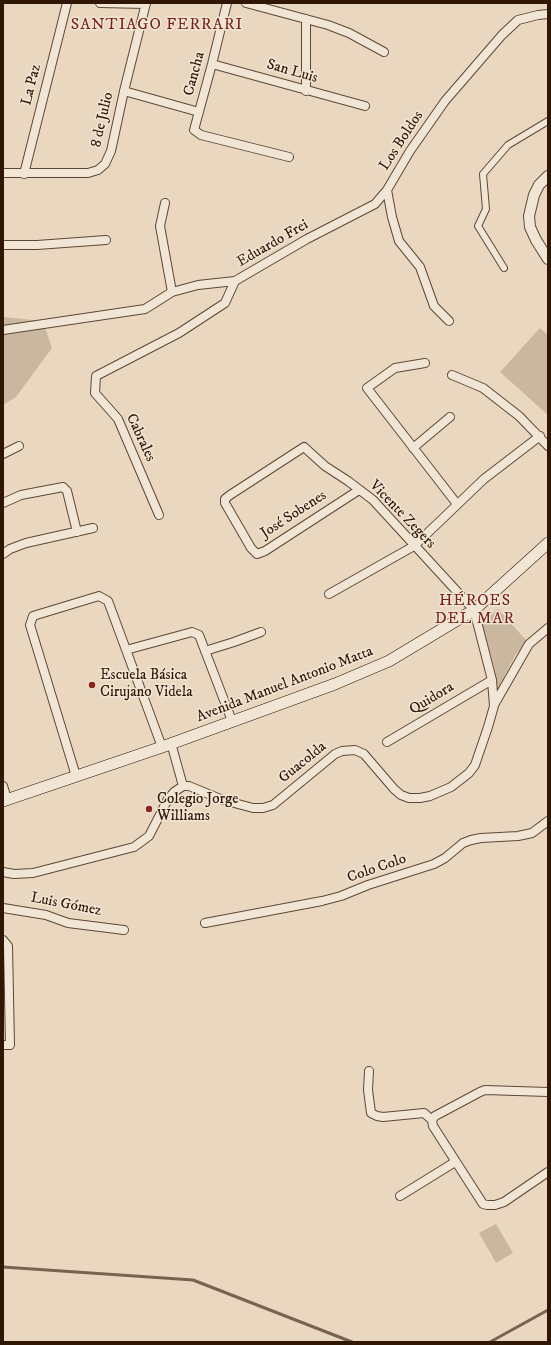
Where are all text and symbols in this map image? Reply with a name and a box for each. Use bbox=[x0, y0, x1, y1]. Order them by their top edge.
district label: SANTIAGO FERRARI bbox=[71, 16, 243, 36]
street label: Cancha bbox=[181, 50, 209, 98]
street label: San Luis bbox=[264, 56, 320, 88]
street label: La Paz bbox=[18, 62, 46, 108]
street label: 8 de Julio bbox=[88, 91, 118, 149]
street label: Los Boldos bbox=[376, 108, 428, 174]
street label: Eduardo Frei bbox=[234, 216, 312, 272]
street label: Cabrales bbox=[121, 411, 159, 465]
street label: Vicente Zegers bbox=[365, 477, 439, 553]
street label: José Sobenes bbox=[258, 487, 330, 543]
district label: HÉROES DEL MAR bbox=[435, 592, 515, 630]
street label: Avenida Manuel Antonio Matta bbox=[194, 643, 376, 727]
place label: Escuela Básica Cirujano Videla bbox=[100, 667, 193, 702]
street label: Quidora bbox=[406, 679, 458, 719]
marker: Escuela Básica Cirujano Videla bbox=[87, 680, 97, 690]
street label: Guacolda bbox=[276, 738, 330, 788]
place label: Colegio Jorge Williams bbox=[157, 791, 239, 826]
marker: Colegio Jorge Williams bbox=[144, 804, 154, 814]
street label: Colo Colo bbox=[345, 851, 409, 887]
street label: Luis Gómez bbox=[29, 889, 103, 921]

